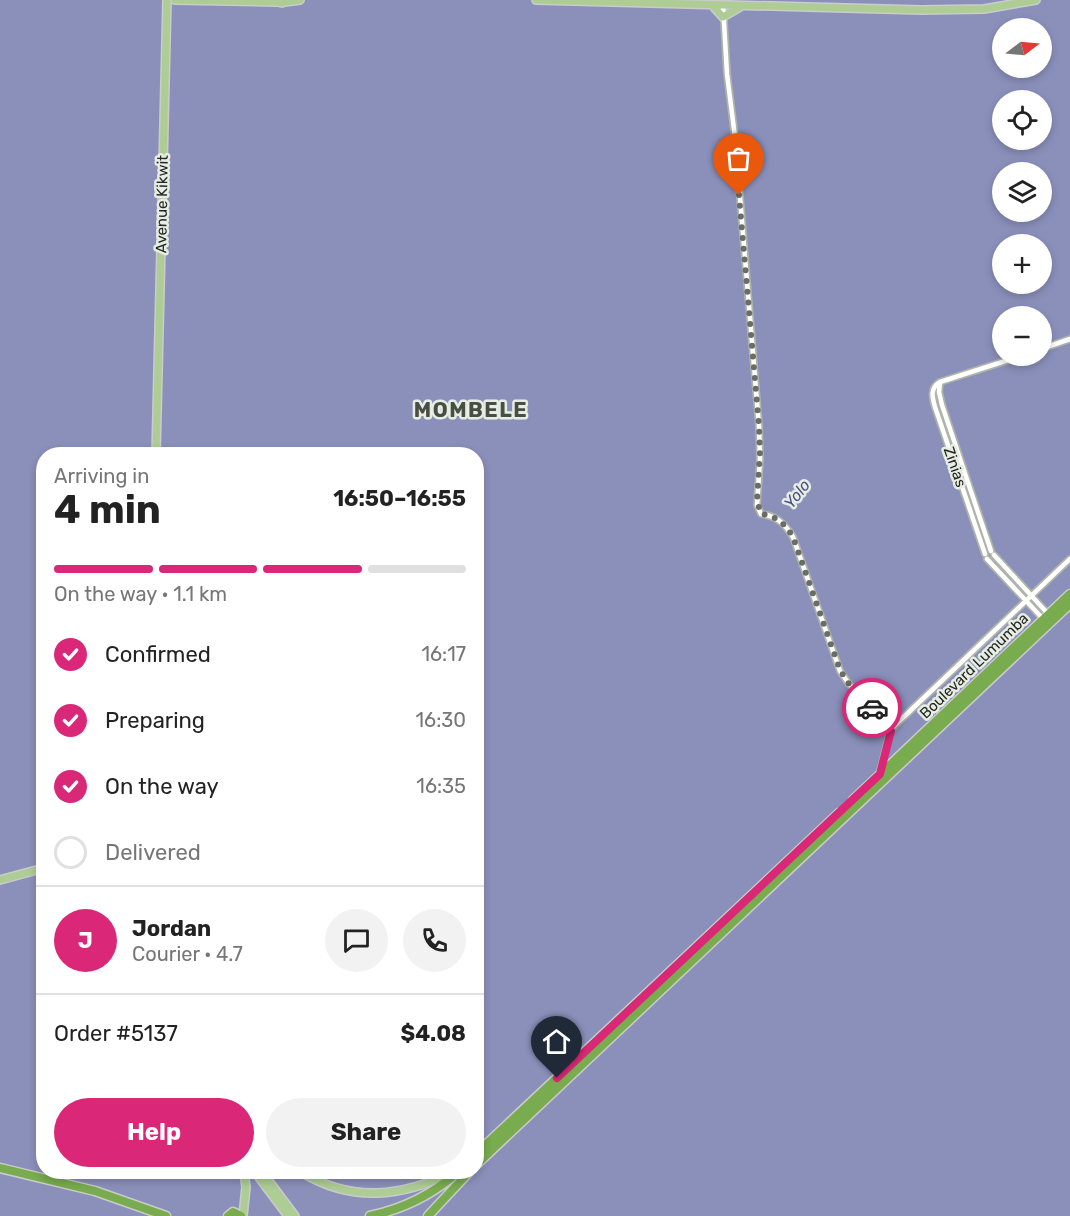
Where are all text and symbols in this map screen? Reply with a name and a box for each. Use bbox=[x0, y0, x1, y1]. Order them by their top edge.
north arrow bbox=[992, 18, 1052, 78]
map controls bbox=[992, 18, 1052, 366]
button: locate bbox=[992, 90, 1052, 150]
pin bbox=[713, 133, 764, 195]
icon: bag bbox=[722, 142, 755, 175]
street label: Avenue Kikwit bbox=[152, 155, 172, 253]
button: layers bbox=[992, 162, 1052, 222]
button: + bbox=[992, 234, 1052, 294]
button: − bbox=[992, 306, 1052, 366]
district label: MOMBELE bbox=[414, 397, 528, 422]
street label: Zinias bbox=[940, 445, 970, 490]
text: Arriving in bbox=[54, 464, 149, 488]
water label: Yolo bbox=[780, 476, 814, 512]
text: 16:50–16:55 bbox=[333, 485, 466, 512]
text: 4 min bbox=[54, 487, 161, 533]
text: On the way · 1.1 km bbox=[54, 582, 227, 606]
street label: Boulevard Lumumba bbox=[916, 610, 1032, 722]
icon: check bbox=[54, 638, 87, 671]
text: Confirmed bbox=[105, 641, 211, 668]
text: 16:17 bbox=[421, 642, 466, 666]
courier bbox=[842, 678, 902, 738]
icon: car bbox=[856, 692, 889, 725]
icon: check bbox=[54, 704, 87, 737]
text: Preparing bbox=[105, 707, 205, 734]
text: 16:30 bbox=[416, 708, 466, 732]
icon: check bbox=[54, 770, 87, 803]
text: On the way bbox=[105, 773, 219, 800]
text: 16:35 bbox=[416, 774, 466, 798]
text: Delivered bbox=[105, 839, 201, 866]
button: chat bbox=[325, 909, 388, 972]
button: phone bbox=[403, 909, 466, 972]
text: Jordan bbox=[132, 915, 211, 942]
text: J bbox=[78, 927, 93, 954]
text: Courier · 4.7 bbox=[132, 942, 243, 966]
pin bbox=[531, 1016, 582, 1078]
text: Order #5137 bbox=[54, 1020, 178, 1047]
text: $4.08 bbox=[400, 1020, 466, 1047]
icon: home bbox=[540, 1025, 573, 1058]
button: Help bbox=[54, 1098, 254, 1167]
button: Share bbox=[266, 1098, 466, 1167]

